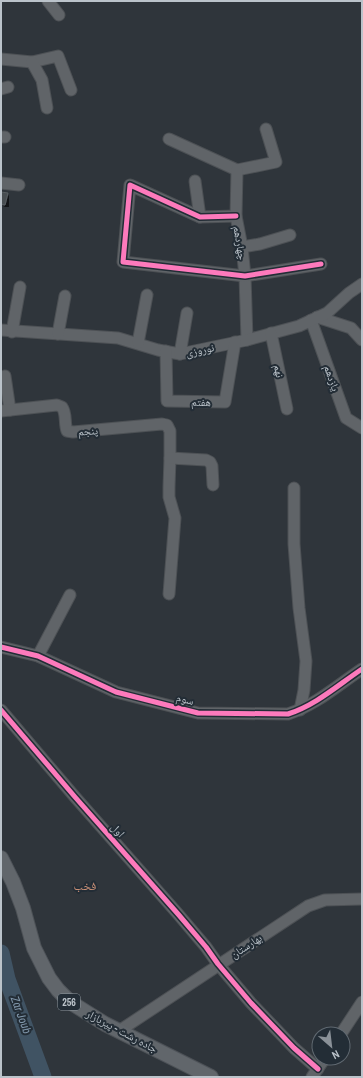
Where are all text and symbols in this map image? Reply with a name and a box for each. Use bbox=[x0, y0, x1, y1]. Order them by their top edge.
street label: چهاردهم bbox=[229, 225, 250, 261]
street label: نوروزی bbox=[185, 340, 215, 360]
street label: نهم bbox=[270, 363, 287, 379]
street label: یازدهم bbox=[320, 363, 343, 394]
street label: هفتم bbox=[191, 395, 211, 410]
street label: پنجم bbox=[77, 423, 99, 440]
street label: سوم bbox=[175, 690, 195, 708]
street label: اول bbox=[108, 820, 128, 840]
district label: فخب bbox=[74, 878, 96, 894]
street label: بهارستان bbox=[228, 931, 264, 961]
water label: Zar Joub bbox=[6, 993, 35, 1036]
road number: 256 bbox=[58, 994, 80, 1010]
street label: جاده رشت - پیربازار bbox=[83, 1006, 160, 1056]
north arrow bbox=[311, 1026, 351, 1066]
text: N bbox=[330, 1047, 342, 1063]

